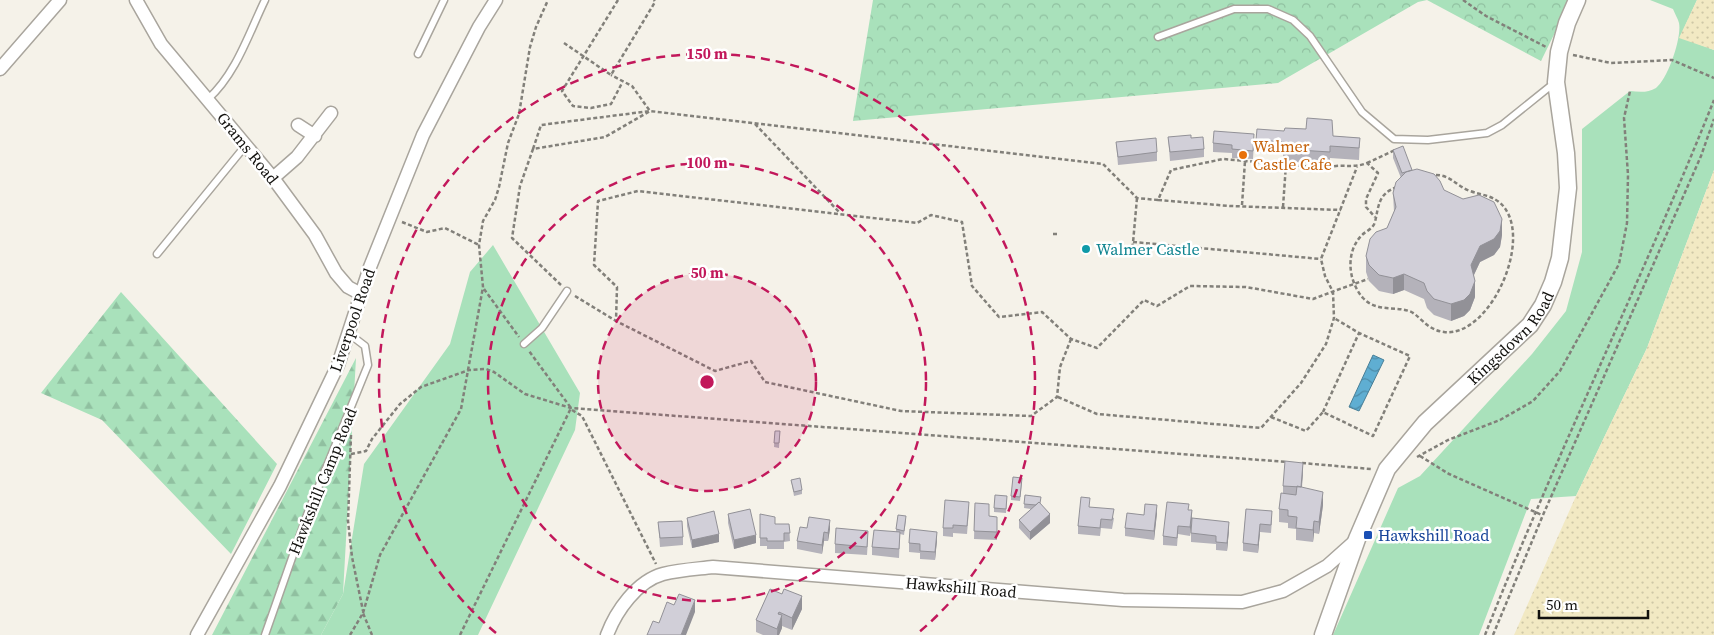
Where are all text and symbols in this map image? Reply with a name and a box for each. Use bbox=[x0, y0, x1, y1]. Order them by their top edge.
text: 150 m bbox=[686, 43, 728, 64]
street label: Grams Road bbox=[212, 107, 284, 189]
place label: Walmer Castle Cafe bbox=[1253, 135, 1332, 175]
marker: Walmer Castle Cafe bbox=[1237, 149, 1249, 161]
text: 100 m bbox=[686, 152, 728, 173]
place label: Walmer Castle bbox=[1096, 238, 1200, 260]
marker: Walmer Castle bbox=[1080, 243, 1092, 255]
text: 50 m bbox=[690, 262, 724, 283]
street label: Liverpool Road bbox=[324, 265, 380, 375]
street label: Kingsdown Road bbox=[1462, 288, 1559, 389]
centre of rings bbox=[698, 373, 716, 391]
street label: Hawkshill Camp Road bbox=[282, 404, 362, 558]
place label: Hawkshill Road bbox=[1378, 524, 1489, 546]
marker: Hawkshill Road bbox=[1362, 529, 1374, 541]
street label: Hawkshill Road bbox=[905, 571, 1017, 603]
scale bar bbox=[1539, 588, 1648, 620]
text: 50 m bbox=[1546, 594, 1578, 615]

